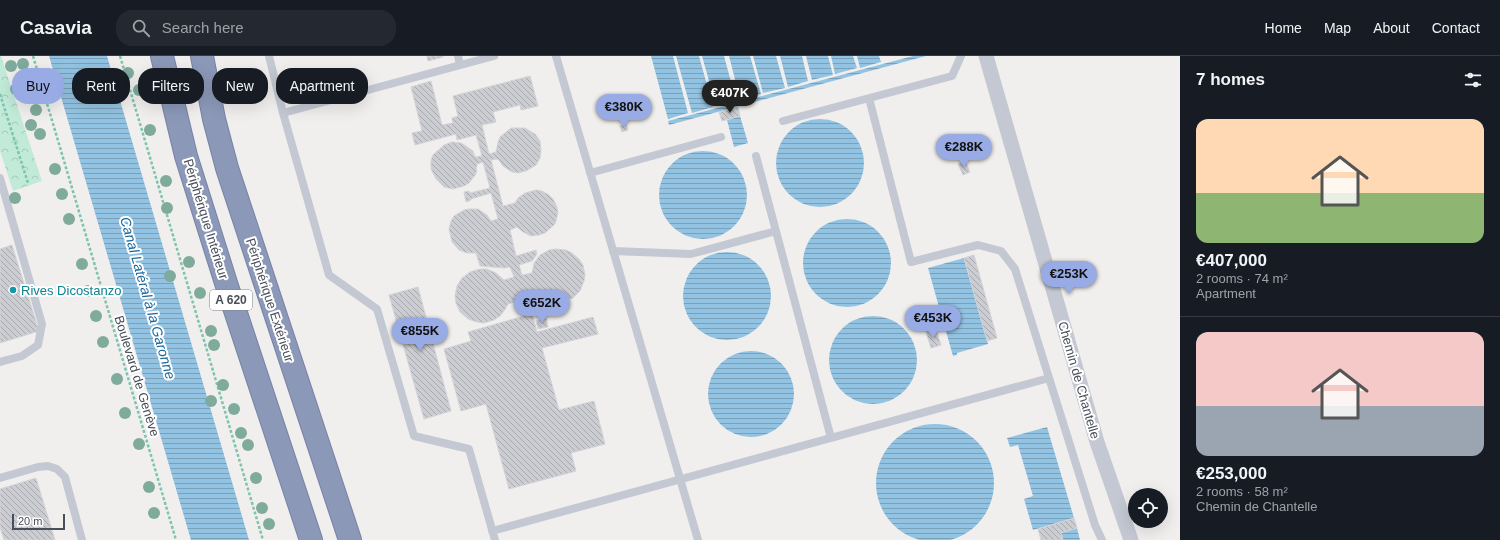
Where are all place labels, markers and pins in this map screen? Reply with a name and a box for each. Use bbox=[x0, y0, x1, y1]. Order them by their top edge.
pin: €407K bbox=[702, 80, 758, 114]
pin: €380K bbox=[596, 94, 652, 128]
pin: €288K bbox=[936, 134, 992, 168]
pin: €253K bbox=[1041, 261, 1097, 295]
place label: Rives Dicostanzo bbox=[21, 283, 121, 298]
marker: Rives Dicostanzo bbox=[8, 285, 18, 295]
pin: €652K bbox=[514, 290, 570, 324]
pin: €453K bbox=[905, 305, 961, 339]
pin: €855K bbox=[392, 318, 448, 352]

